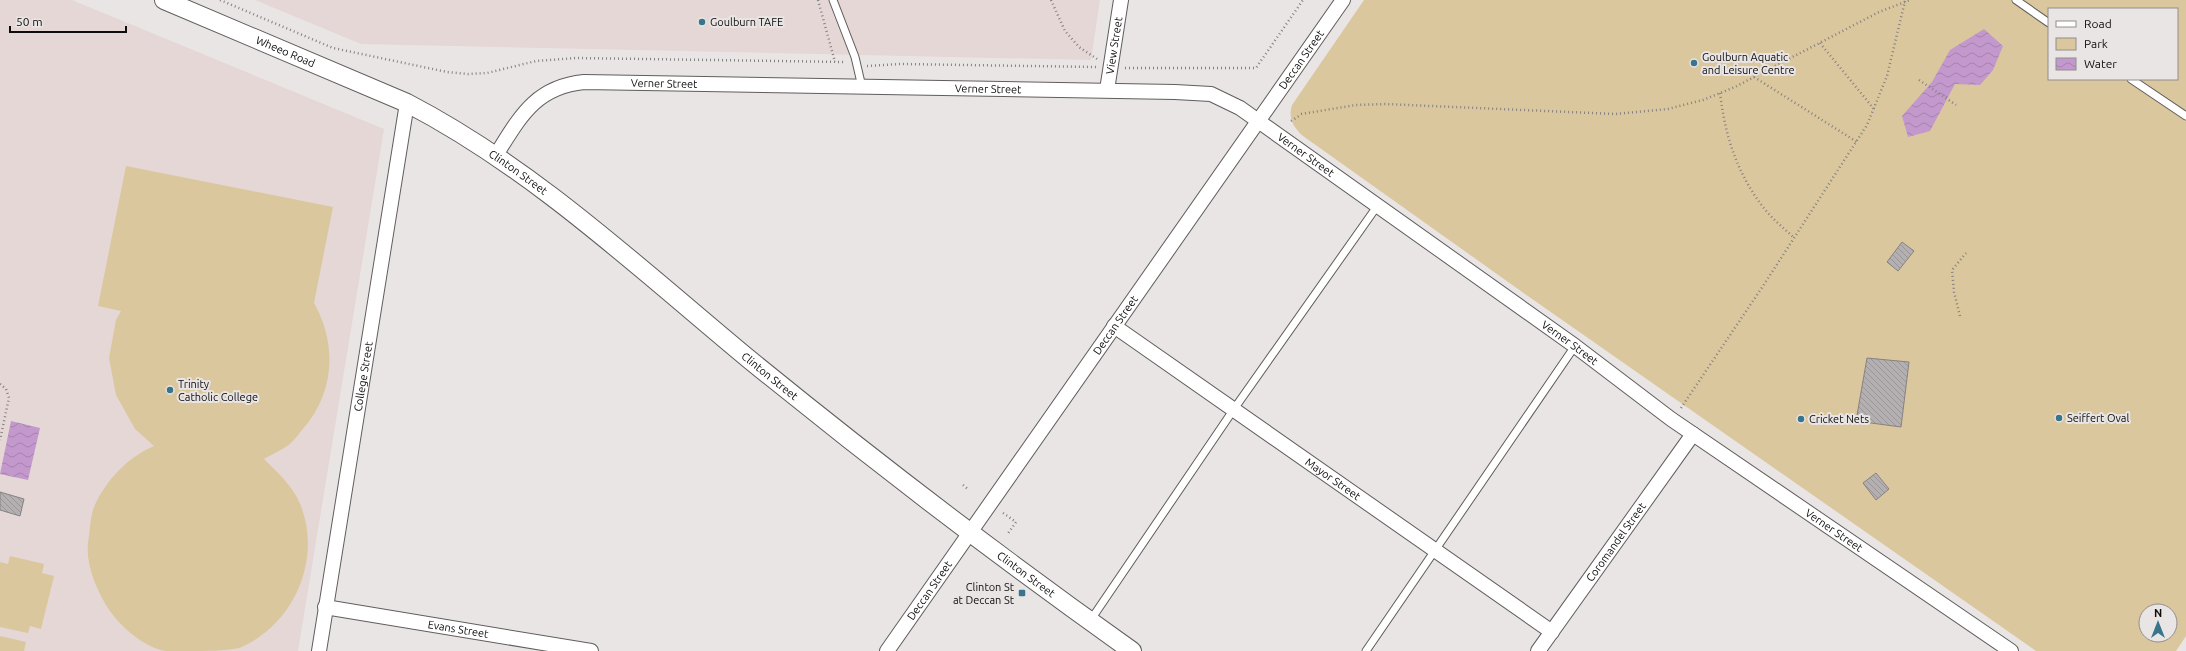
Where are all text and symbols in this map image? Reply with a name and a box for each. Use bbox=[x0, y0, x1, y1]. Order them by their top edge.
scale bar bbox=[10, 8, 126, 34]
legend bbox=[2048, 8, 2178, 80]
text: 50 m bbox=[16, 15, 43, 28]
street label: View Street bbox=[1104, 15, 1124, 75]
place label: Goulburn TAFE bbox=[710, 16, 783, 28]
marker: Goulburn TAFE bbox=[697, 17, 707, 27]
text: Road bbox=[2084, 17, 2112, 30]
street label: Deccan Street bbox=[1276, 27, 1326, 91]
street label: Wheeo Road bbox=[254, 34, 317, 69]
text: Park bbox=[2084, 37, 2108, 50]
place label: Goulburn Aquatic and Leisure Centre bbox=[1702, 51, 1795, 76]
text: Water bbox=[2084, 57, 2117, 70]
marker: Goulburn Aquatic and Leisure Centre bbox=[1689, 58, 1699, 68]
street label: Verner Street bbox=[631, 77, 698, 90]
street label: Verner Street bbox=[955, 82, 1022, 95]
street label: Verner Street bbox=[1275, 131, 1337, 179]
street label: Clinton Street bbox=[487, 147, 550, 197]
street label: Deccan Street bbox=[1091, 293, 1141, 357]
street label: Verner Street bbox=[1539, 318, 1601, 368]
street label: College Street bbox=[352, 340, 375, 412]
street label: Clinton Street bbox=[739, 350, 801, 403]
place label: Trinity Catholic College bbox=[178, 378, 258, 403]
marker: Trinity Catholic College bbox=[165, 385, 175, 395]
place label: Seiffert Oval bbox=[2067, 412, 2130, 424]
place label: Cricket Nets bbox=[1809, 413, 1869, 425]
marker: Seiffert Oval bbox=[2054, 413, 2064, 423]
marker: Cricket Nets bbox=[1796, 414, 1806, 424]
street label: Mayor Street bbox=[1303, 456, 1363, 503]
street label: Coromandel Street bbox=[1584, 500, 1648, 584]
street label: Verner Street bbox=[1803, 506, 1865, 554]
street label: Clinton Street bbox=[995, 549, 1058, 600]
street label: Deccan Street bbox=[905, 558, 955, 622]
place label: Clinton St at Deccan St bbox=[953, 581, 1015, 606]
marker: Clinton St at Deccan St bbox=[1017, 588, 1027, 598]
north arrow bbox=[2138, 603, 2178, 643]
text: N bbox=[2154, 607, 2162, 619]
street label: Evans Street bbox=[427, 618, 490, 640]

